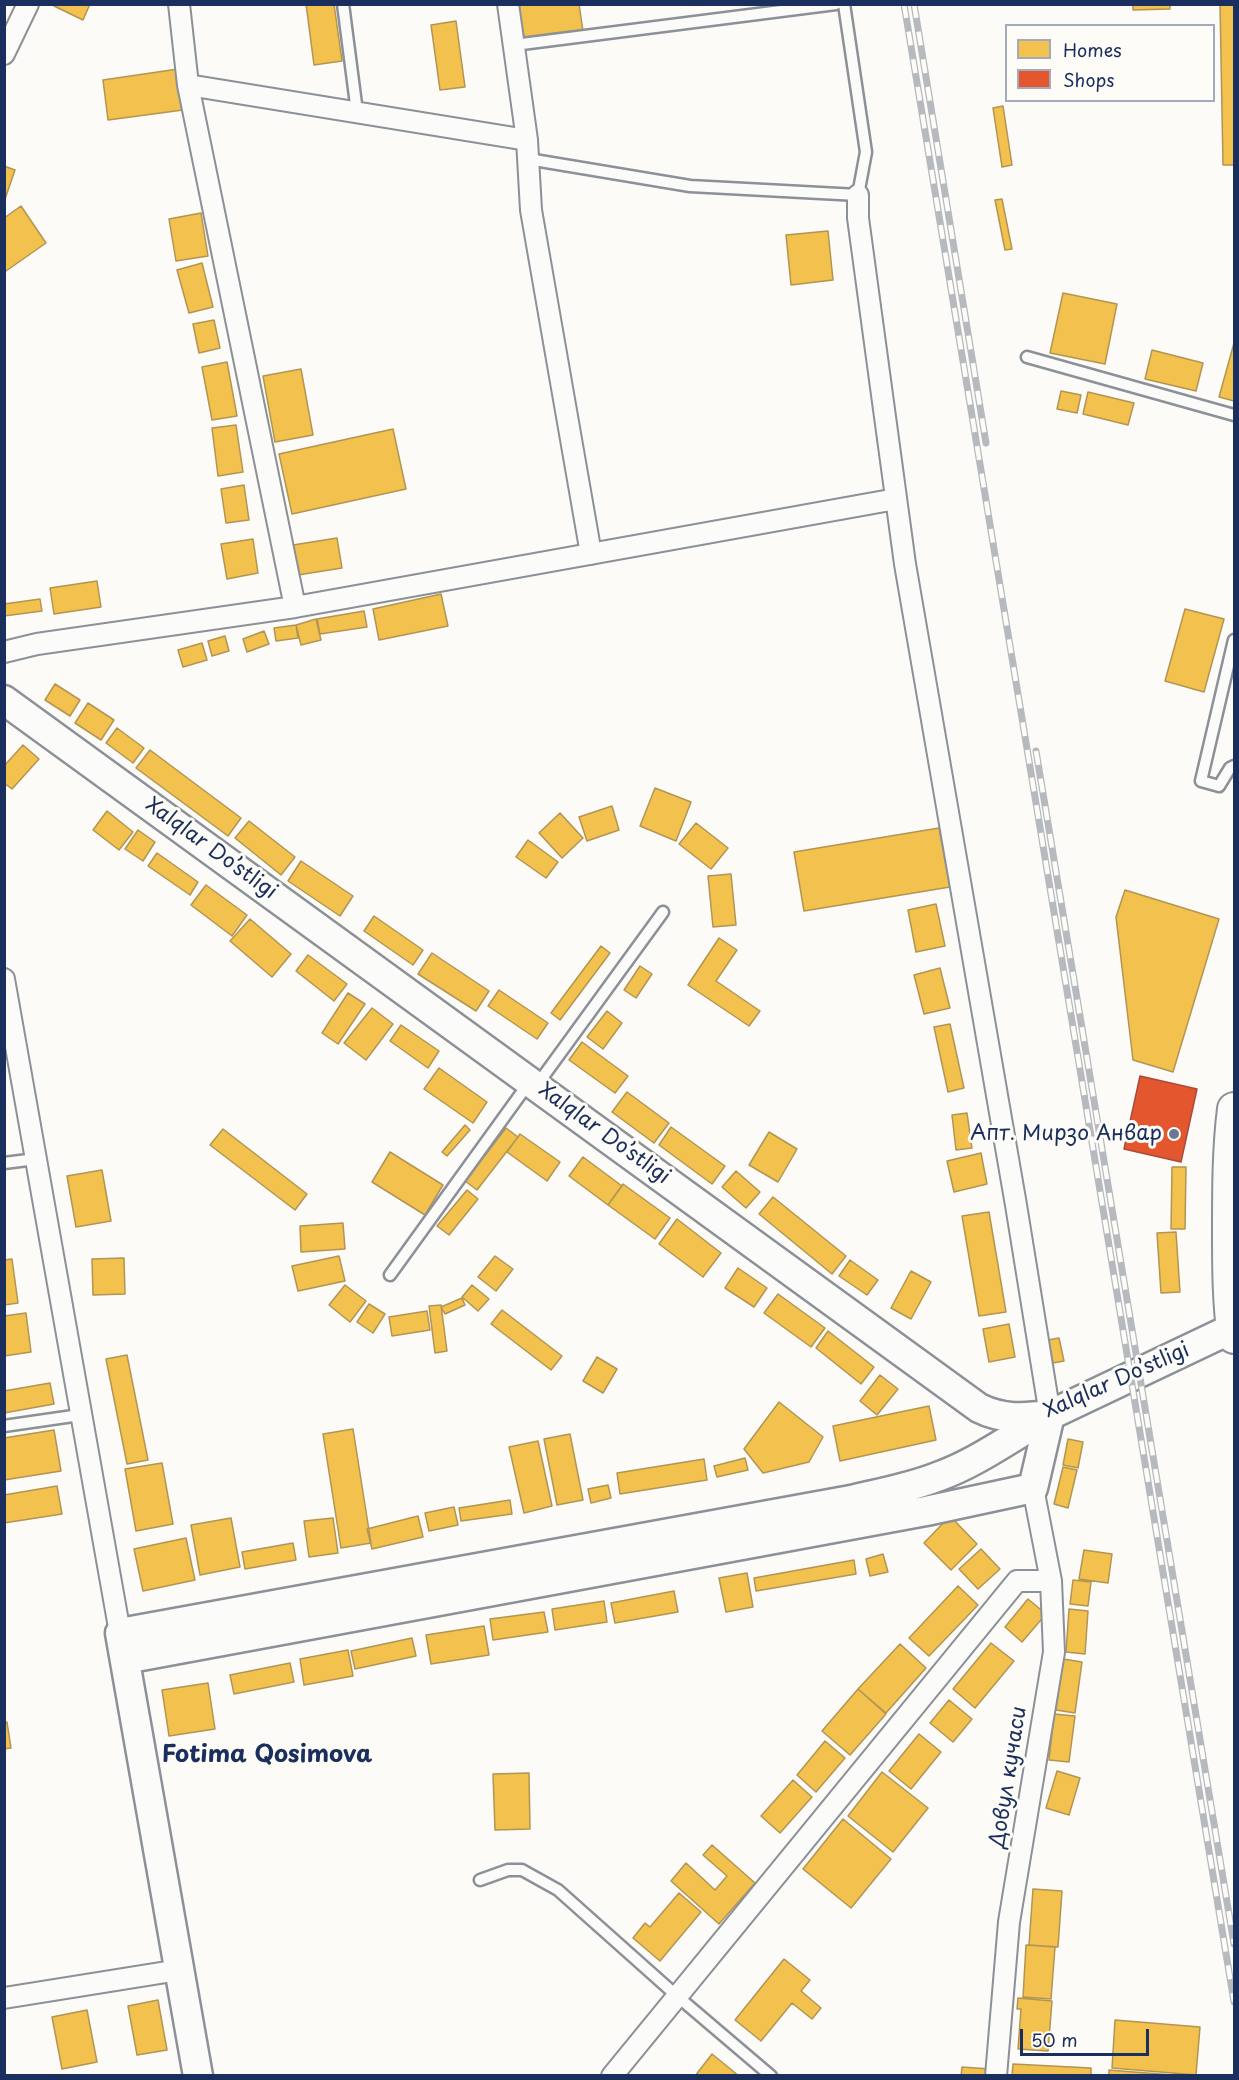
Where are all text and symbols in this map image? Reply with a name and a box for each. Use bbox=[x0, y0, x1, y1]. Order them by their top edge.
legend bbox=[1005, 24, 1215, 102]
text: Homes bbox=[1063, 36, 1121, 63]
text: Shops bbox=[1063, 66, 1114, 93]
street label: Xalqlar Do’stligi bbox=[140, 793, 282, 905]
street label: Xalqlar Do’stligi bbox=[533, 1078, 675, 1190]
place label: Апт. Мирзо Анвар bbox=[970, 1121, 1162, 1147]
marker: Апт. Мирзо Анвар bbox=[1167, 1127, 1181, 1141]
street label: Xalqlar Do’stligi bbox=[1040, 1338, 1194, 1424]
street label: Довул кучаси bbox=[985, 1704, 1033, 1850]
district label: Fotima Qosimova bbox=[162, 1741, 372, 1769]
scale bar bbox=[1023, 2017, 1152, 2055]
text: 50 m bbox=[1031, 2026, 1078, 2053]

